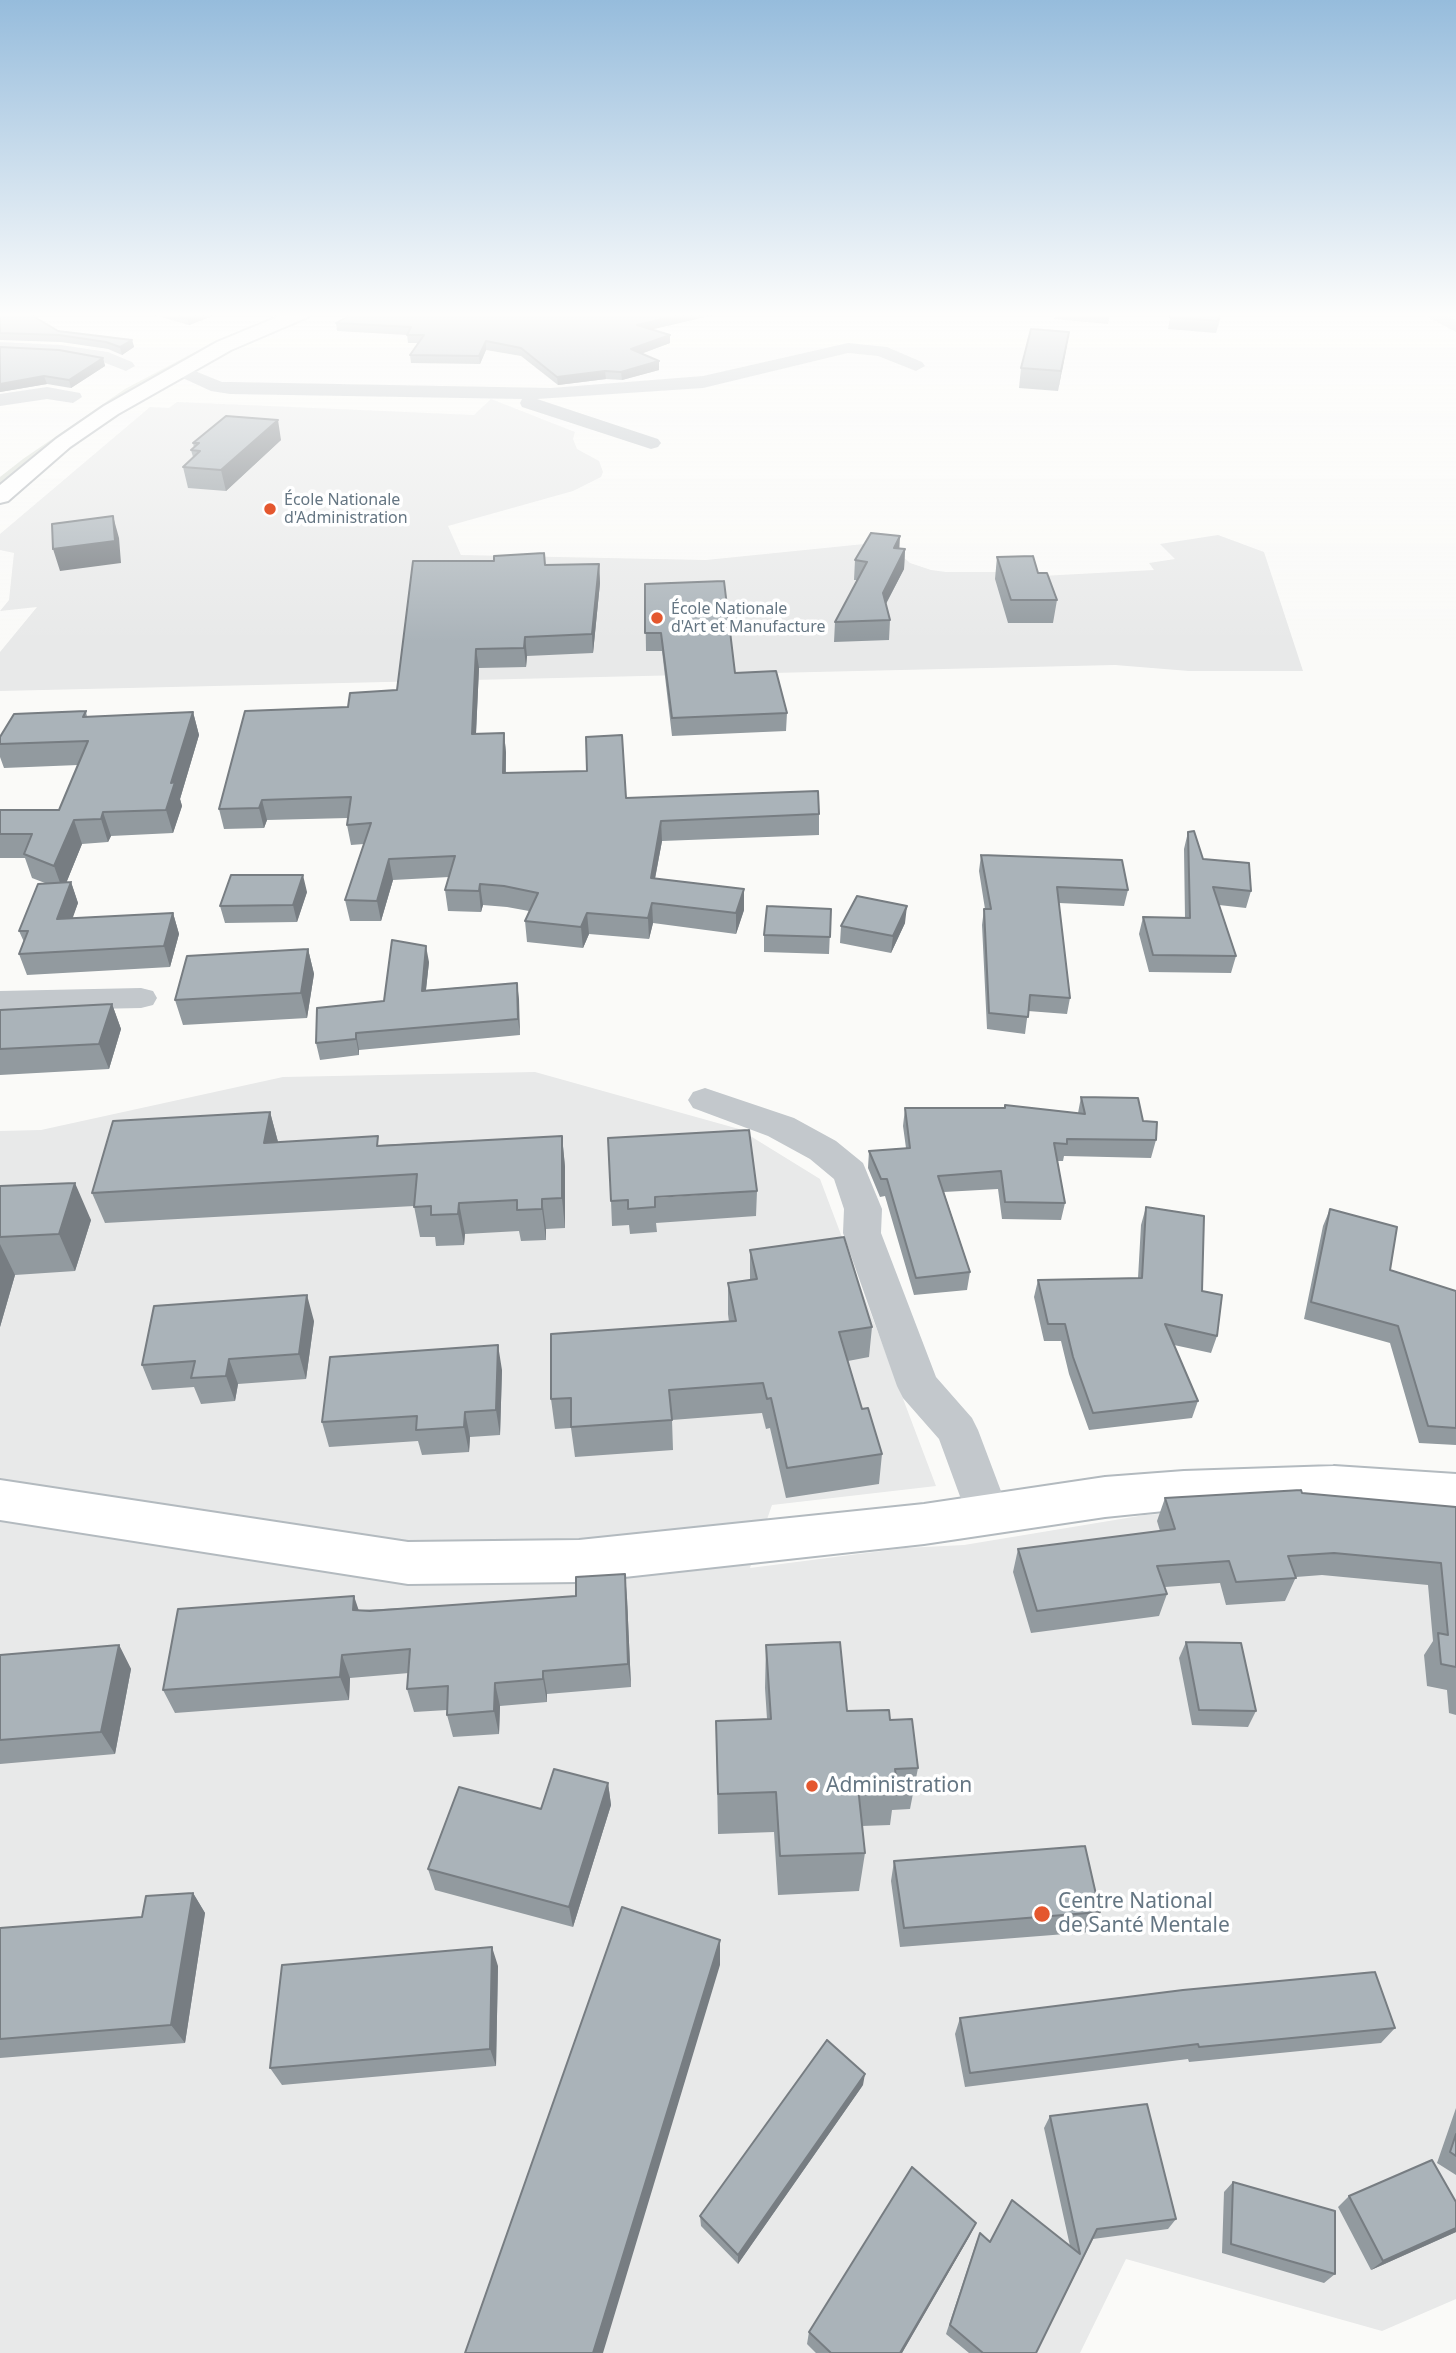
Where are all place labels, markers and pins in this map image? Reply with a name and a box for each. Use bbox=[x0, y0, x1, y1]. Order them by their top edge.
place label: École Nationale d'Administration bbox=[284, 490, 408, 528]
marker: École Nationale d'Administration bbox=[262, 501, 278, 517]
place label: École Nationale d'Art et Manufacture bbox=[671, 599, 825, 637]
marker: École Nationale d'Art et Manufacture bbox=[649, 610, 665, 626]
place label: Administration bbox=[826, 1773, 972, 1799]
marker: Administration bbox=[804, 1778, 820, 1794]
place label: Centre National de Santé Mentale bbox=[1058, 1889, 1230, 1939]
marker: Centre National de Santé Mentale bbox=[1032, 1904, 1052, 1924]

